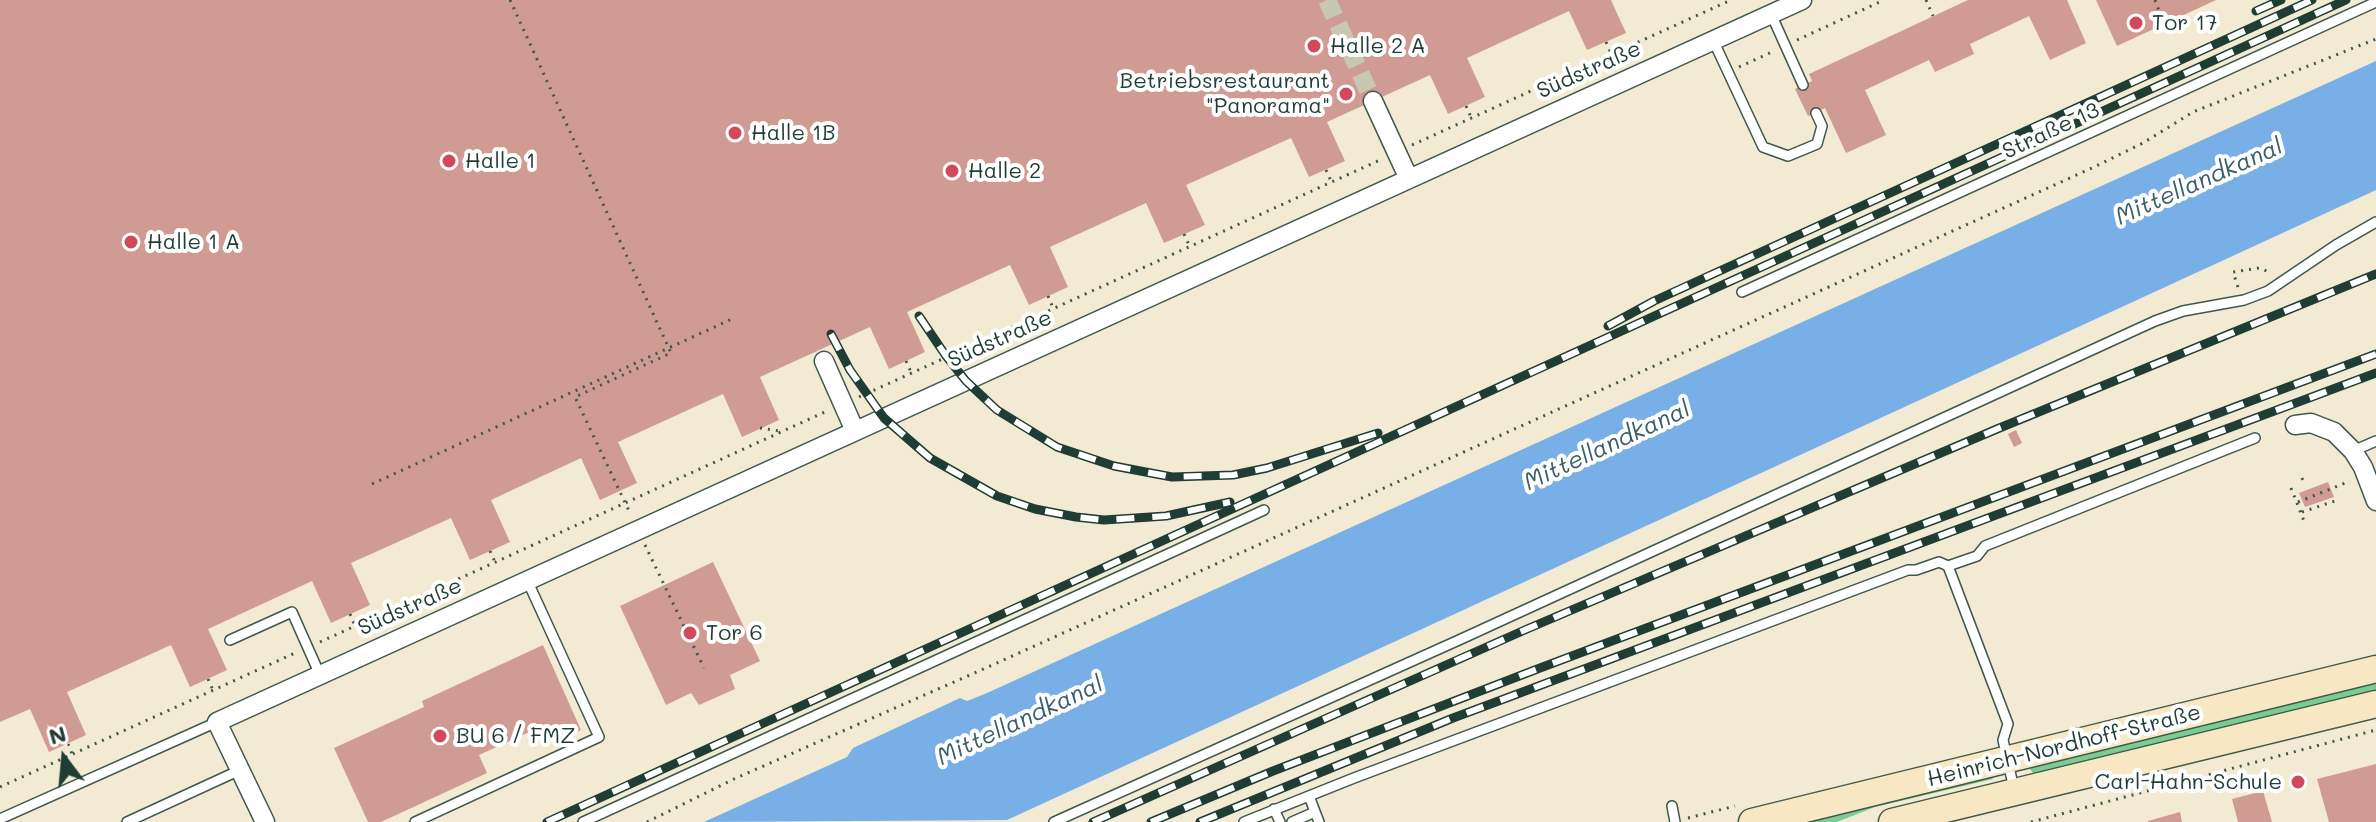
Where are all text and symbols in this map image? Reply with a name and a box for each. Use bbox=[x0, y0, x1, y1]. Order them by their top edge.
place label: Tor 17 bbox=[2152, 10, 2217, 36]
marker: Tor 17 bbox=[2127, 14, 2145, 32]
place label: Halle 2 A bbox=[1330, 33, 1426, 59]
street label: Südstraße bbox=[1533, 35, 1645, 105]
marker: Halle 2 A bbox=[1305, 37, 1323, 55]
place label: Betriebsrestaurant "Panorama" bbox=[1120, 68, 1330, 120]
marker: Betriebsrestaurant "Panorama" bbox=[1337, 85, 1355, 103]
street label: Straße 13 bbox=[1998, 97, 2104, 165]
place label: Halle 1B bbox=[751, 120, 836, 146]
marker: Halle 1B bbox=[726, 124, 744, 142]
water label: Mittellandkanal bbox=[2111, 132, 2287, 232]
place label: Halle 1 bbox=[465, 148, 536, 174]
marker: Halle 1 bbox=[440, 152, 458, 170]
place label: Halle 2 bbox=[968, 158, 1041, 184]
marker: Halle 2 bbox=[943, 162, 961, 180]
place label: Halle 1 A bbox=[147, 229, 240, 255]
marker: Halle 1 A bbox=[122, 233, 140, 251]
street label: Südstraße bbox=[944, 304, 1056, 374]
water label: Mittellandkanal bbox=[1519, 395, 1695, 497]
street label: Südstraße bbox=[354, 572, 466, 642]
place label: Tor 6 bbox=[706, 620, 763, 646]
marker: Tor 6 bbox=[681, 624, 699, 642]
water label: Mittellandkanal bbox=[932, 670, 1108, 772]
street label: Heinrich-Nordhoff-Straße bbox=[1924, 699, 2204, 793]
north arrow bbox=[24, 718, 104, 798]
text: N bbox=[45, 718, 69, 751]
place label: BU 6 / FMZ bbox=[456, 723, 575, 749]
marker: BU 6 / FMZ bbox=[431, 727, 449, 745]
place label: Carl-Hahn-Schule bbox=[2095, 769, 2282, 795]
marker: Carl-Hahn-Schule bbox=[2289, 773, 2307, 791]

